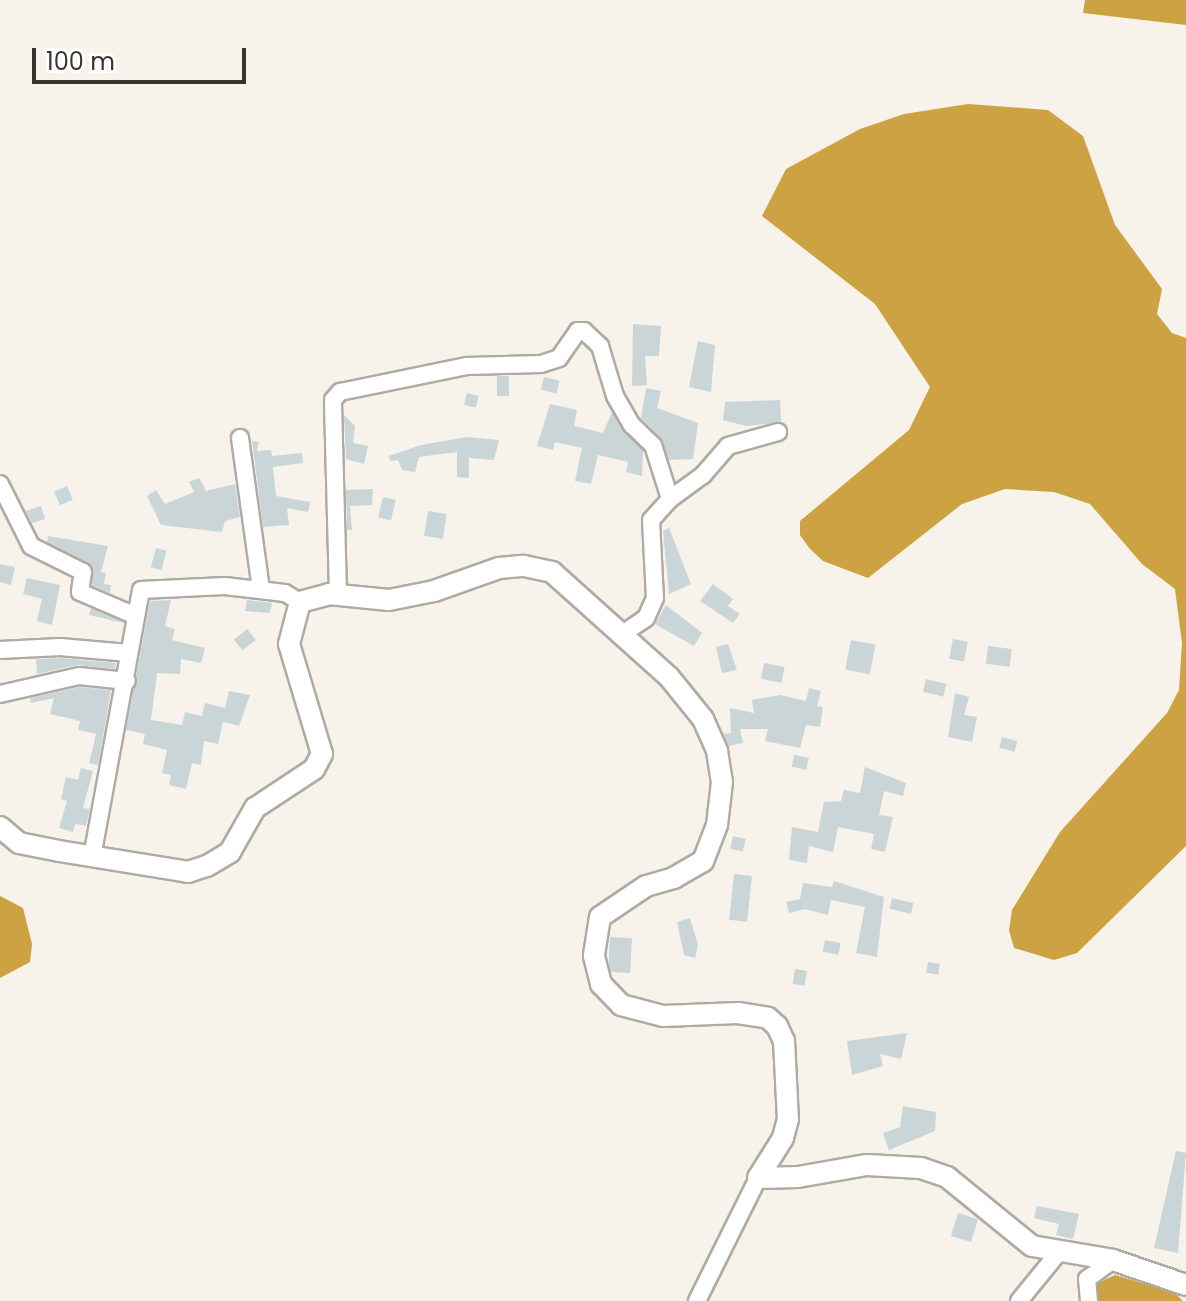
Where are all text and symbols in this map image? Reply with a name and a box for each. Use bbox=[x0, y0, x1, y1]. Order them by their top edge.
scale bar bbox=[36, 32, 250, 82]
text: 100 m bbox=[46, 45, 115, 78]

